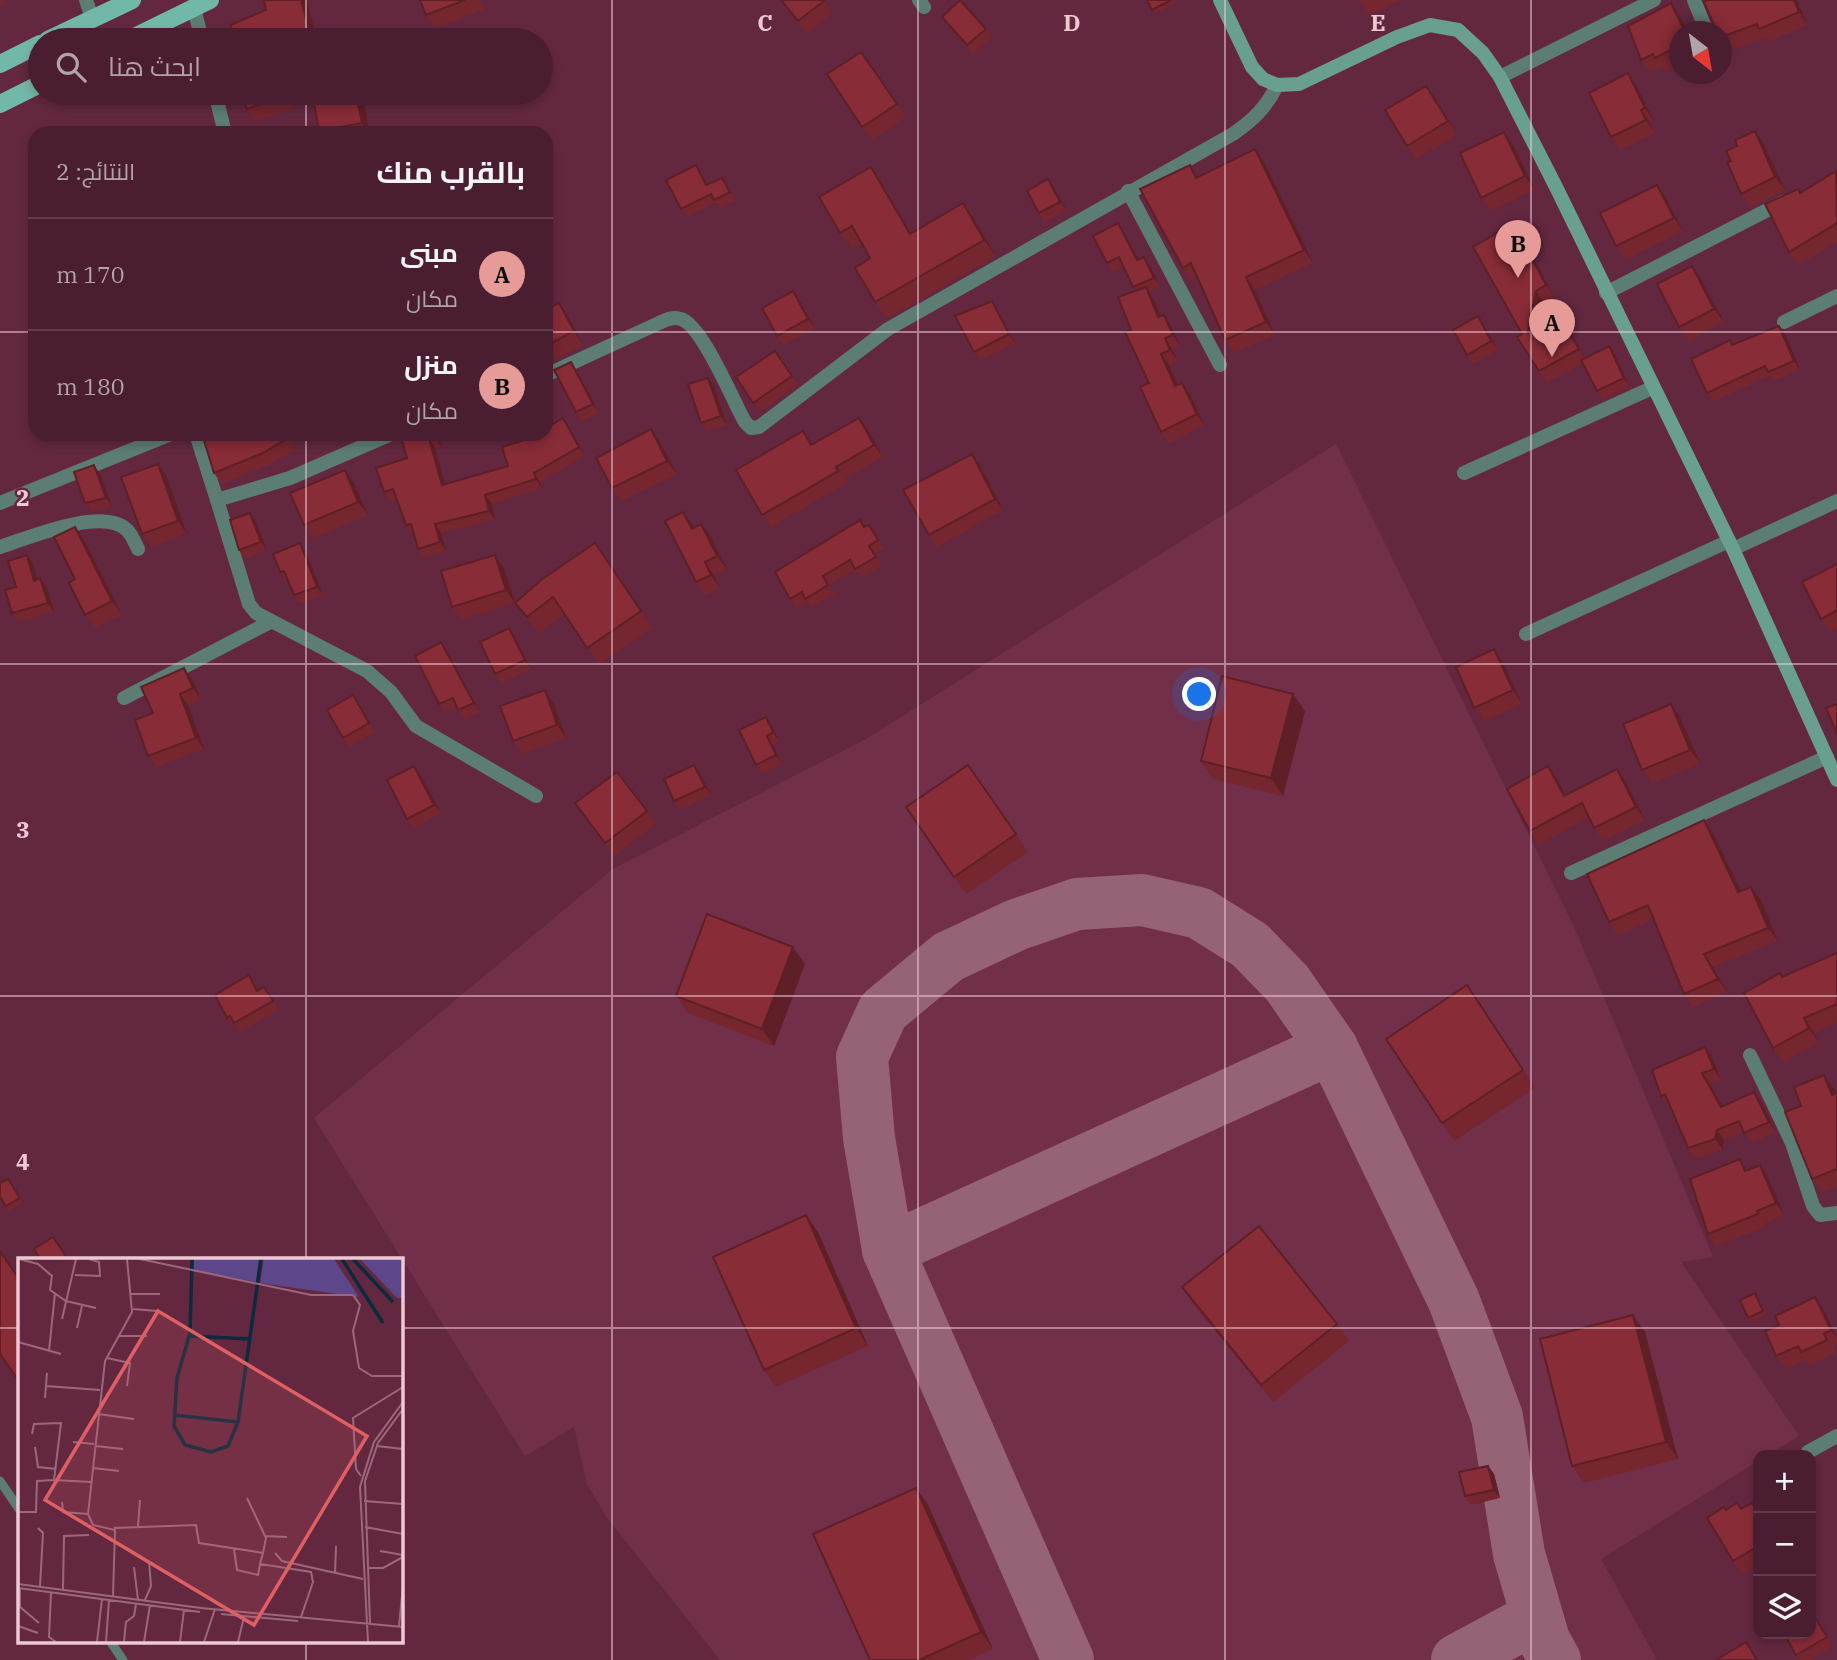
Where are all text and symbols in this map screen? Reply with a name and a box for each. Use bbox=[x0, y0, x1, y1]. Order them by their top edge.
text: C bbox=[757, 7, 773, 37]
text: D bbox=[1063, 7, 1081, 37]
text: E bbox=[1370, 7, 1386, 37]
north arrow bbox=[1669, 21, 1732, 84]
search box bbox=[28, 28, 553, 105]
icon: search bbox=[52, 48, 90, 86]
text: ابحث هنا bbox=[108, 49, 201, 83]
text: بالقرب منك bbox=[377, 152, 525, 191]
text: النتائج: 2 bbox=[56, 156, 135, 186]
pin: B bbox=[1495, 220, 1541, 278]
text: مبنى bbox=[400, 235, 458, 269]
text: 170 m bbox=[56, 259, 125, 289]
text: A bbox=[494, 259, 510, 289]
text: مكان bbox=[406, 283, 458, 313]
pin: A bbox=[1529, 299, 1575, 357]
text: منزل bbox=[404, 347, 458, 381]
text: 180 m bbox=[56, 371, 125, 401]
text: B bbox=[494, 371, 510, 401]
text: مكان bbox=[406, 395, 458, 425]
text: 2 bbox=[16, 482, 30, 512]
your location bbox=[1182, 677, 1216, 711]
text: 3 bbox=[16, 814, 30, 844]
text: 4 bbox=[16, 1146, 30, 1176]
inset map bbox=[18, 1258, 402, 1642]
map controls bbox=[1753, 1450, 1816, 1639]
button: + bbox=[1753, 1450, 1816, 1513]
button: − bbox=[1753, 1513, 1816, 1576]
button: layers bbox=[1753, 1576, 1816, 1639]

